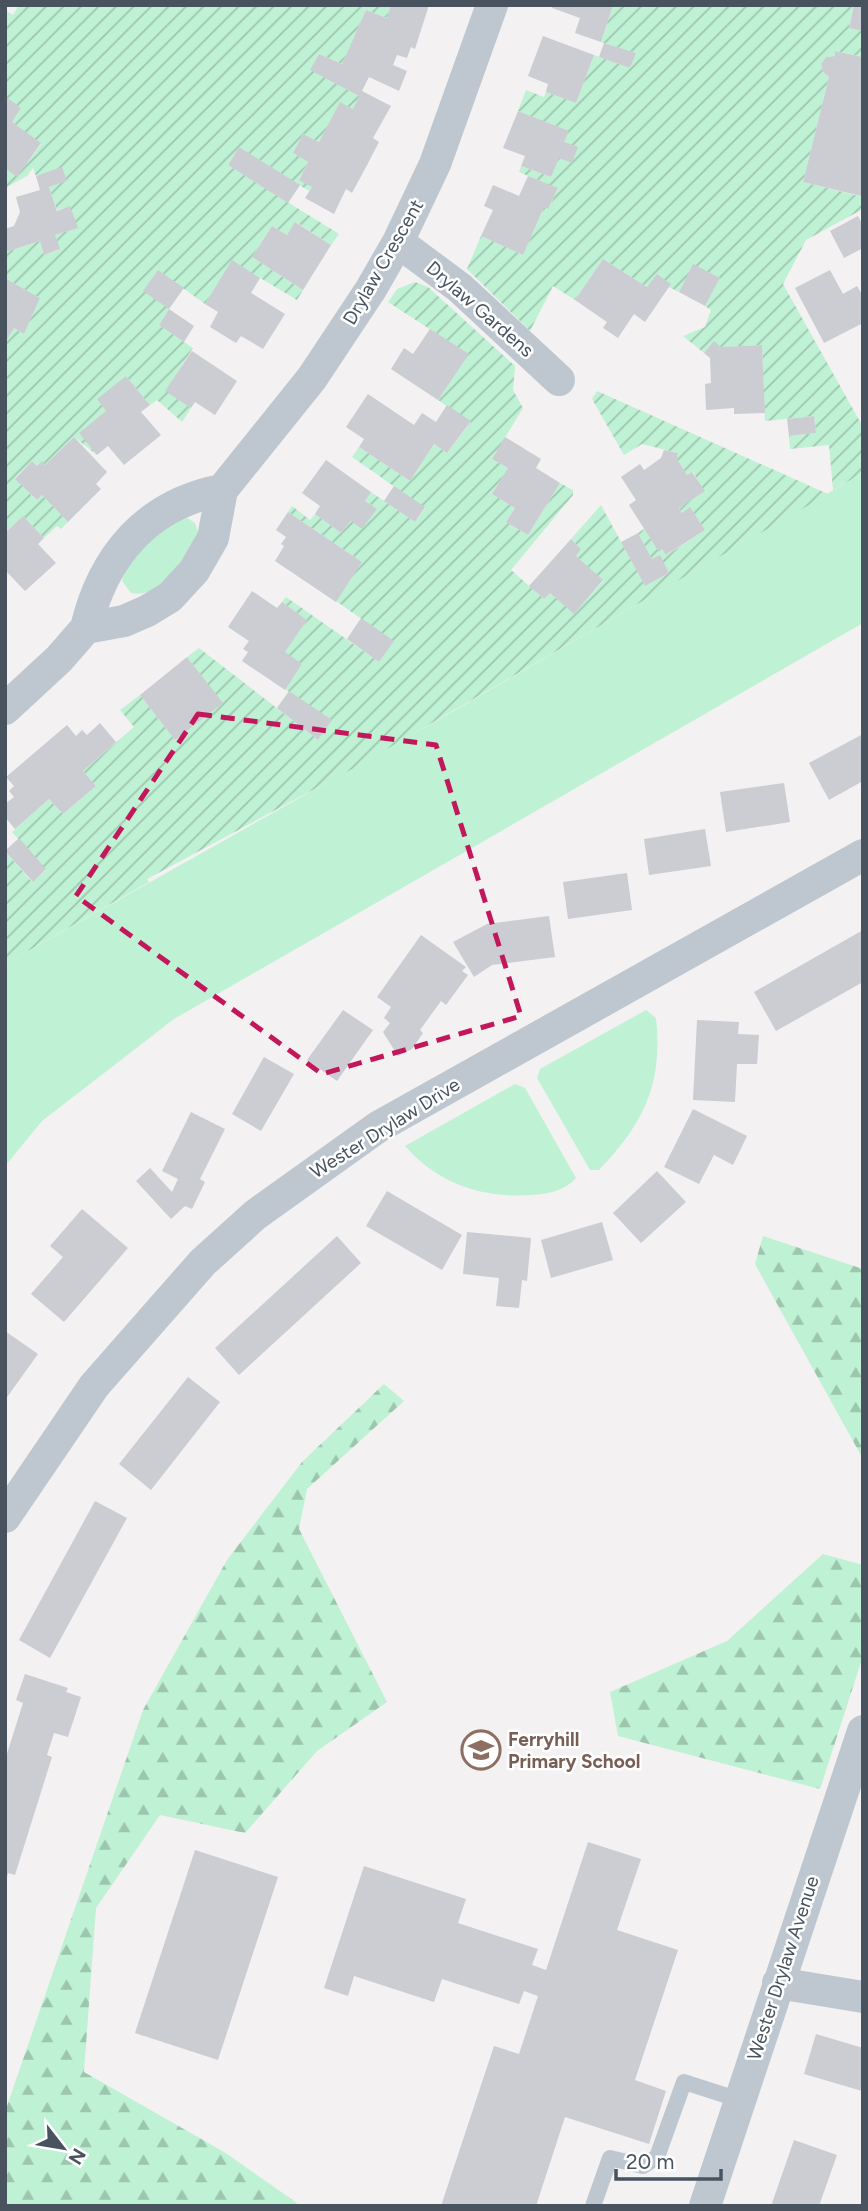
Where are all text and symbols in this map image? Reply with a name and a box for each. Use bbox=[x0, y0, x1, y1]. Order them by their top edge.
street label: Drylaw Crescent bbox=[338, 195, 428, 329]
street label: Drylaw Gardens bbox=[422, 256, 538, 362]
street label: Wester Drylaw Drive bbox=[306, 1073, 464, 1183]
place label: Ferryhill Primary School bbox=[508, 1728, 640, 1773]
school or university icon: Ferryhill Primary School bbox=[460, 1729, 502, 1771]
street label: Wester Drylaw Avenue bbox=[742, 1873, 824, 2063]
north arrow bbox=[28, 2113, 98, 2183]
scale bar bbox=[616, 2138, 721, 2182]
text: N bbox=[64, 2144, 91, 2169]
text: 20 m bbox=[626, 2149, 674, 2174]

